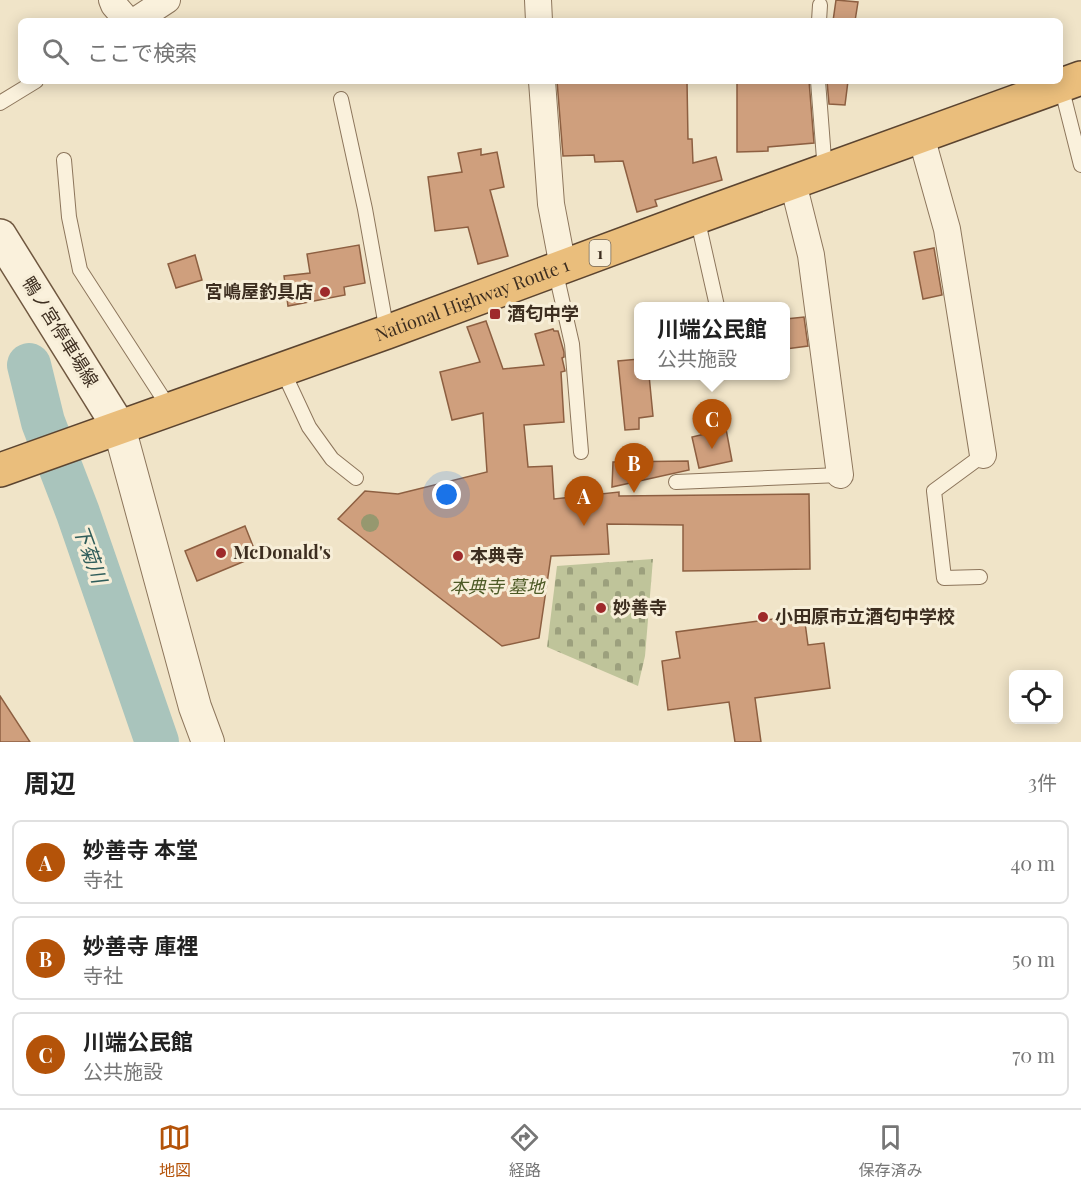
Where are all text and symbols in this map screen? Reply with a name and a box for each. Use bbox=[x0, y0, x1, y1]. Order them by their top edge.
search box bbox=[18, 18, 1063, 84]
icon: search bbox=[39, 35, 72, 68]
text: ここで検索 bbox=[87, 37, 197, 67]
road number: 1 bbox=[590, 240, 610, 266]
street label: National Highway Route 1 bbox=[372, 252, 573, 346]
street label: 鴨ノ宮停車場線 bbox=[17, 272, 104, 391]
place label: 宮嶋屋釣具店 bbox=[205, 279, 313, 303]
marker: 宮嶋屋釣具店 bbox=[318, 285, 332, 299]
place label: 酒匂中学 bbox=[507, 301, 579, 325]
popup bbox=[634, 302, 790, 380]
marker: 酒匂中学 bbox=[488, 307, 502, 321]
text: 川端公民館 bbox=[657, 313, 767, 343]
text: 公共施設 bbox=[657, 344, 737, 371]
pin: C bbox=[692, 400, 732, 449]
pin: B bbox=[614, 444, 654, 493]
pin: A bbox=[564, 476, 604, 526]
your location bbox=[432, 480, 461, 509]
water label: 下菊川 bbox=[68, 521, 115, 588]
place label: McDonald's bbox=[233, 540, 331, 564]
place label: 本典寺 bbox=[470, 543, 524, 567]
marker: McDonald's bbox=[214, 546, 228, 560]
marker: 本典寺 bbox=[451, 549, 465, 563]
park label: 本典寺 墓地 bbox=[450, 574, 546, 598]
place label: 妙善寺 bbox=[613, 595, 667, 619]
marker: 妙善寺 bbox=[594, 601, 608, 615]
place label: 小田原市立酒匂中学校 bbox=[775, 604, 955, 628]
marker: 小田原市立酒匂中学校 bbox=[756, 610, 770, 624]
map controls bbox=[1009, 670, 1063, 724]
button: locate bbox=[1009, 670, 1063, 724]
text: 周辺 bbox=[24, 765, 76, 800]
text: 3件 bbox=[1028, 768, 1057, 795]
text: 妙善寺 本堂 bbox=[83, 834, 198, 864]
text: A bbox=[39, 849, 52, 876]
text: 40 m bbox=[1010, 849, 1055, 876]
text: 寺社 bbox=[83, 865, 123, 892]
text: 妙善寺 庫裡 bbox=[83, 930, 198, 960]
text: B bbox=[39, 945, 52, 972]
text: 50 m bbox=[1012, 945, 1055, 972]
text: 寺社 bbox=[83, 961, 123, 988]
text: 川端公民館 bbox=[83, 1026, 193, 1056]
text: C bbox=[38, 1041, 53, 1068]
text: 70 m bbox=[1012, 1041, 1055, 1068]
text: 公共施設 bbox=[83, 1057, 163, 1084]
tab: 地図 bbox=[158, 1121, 191, 1181]
tab: 経路 bbox=[508, 1121, 541, 1181]
tab: 保存済み bbox=[858, 1121, 922, 1181]

